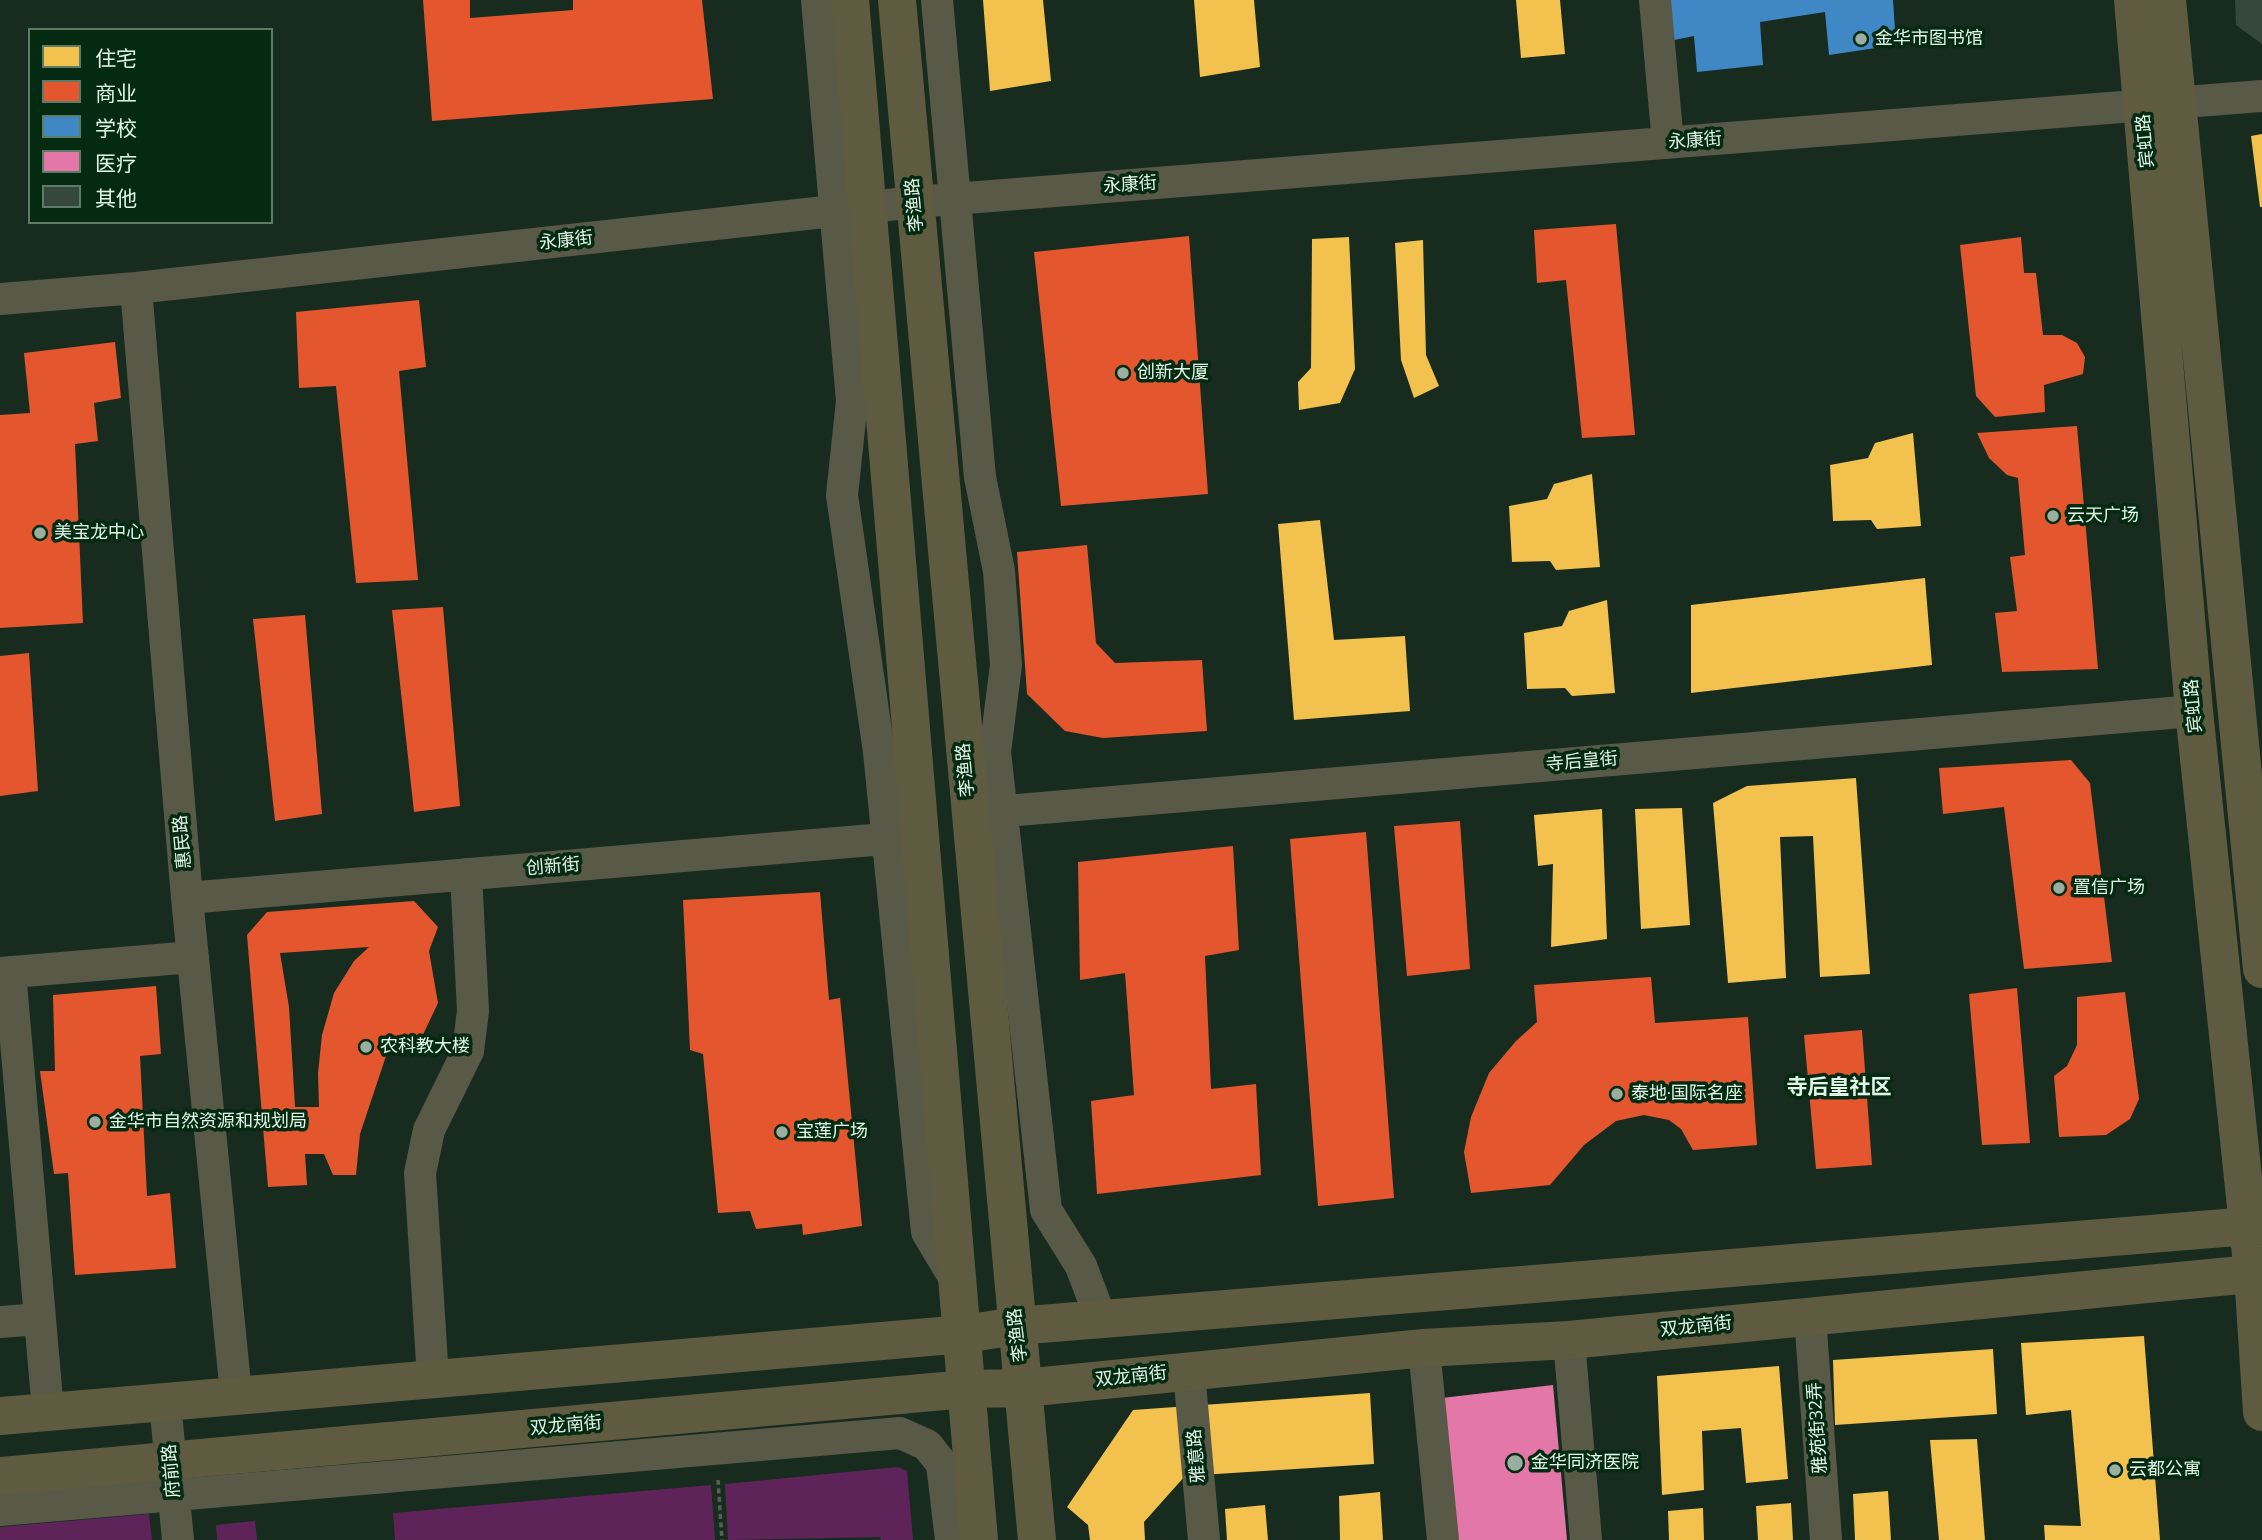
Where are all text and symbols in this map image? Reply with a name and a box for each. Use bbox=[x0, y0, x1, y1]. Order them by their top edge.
legend bbox=[28, 28, 273, 224]
place label: 金华市图书馆 bbox=[1875, 28, 1983, 50]
marker: 金华市图书馆 bbox=[1853, 31, 1869, 47]
text: 住宅 bbox=[95, 46, 137, 72]
text: 商业 bbox=[95, 81, 137, 107]
street label: 宾虹路 bbox=[2133, 113, 2159, 169]
text: 学校 bbox=[95, 116, 137, 142]
street label: 永康街 bbox=[1667, 128, 1723, 154]
text: 医疗 bbox=[95, 151, 137, 177]
street label: 永康街 bbox=[1102, 172, 1158, 198]
street label: 李渔路 bbox=[902, 177, 928, 233]
text: 其他 bbox=[95, 186, 137, 212]
street label: 永康街 bbox=[538, 227, 594, 255]
place label: 创新大厦 bbox=[1137, 362, 1209, 384]
marker: 创新大厦 bbox=[1115, 365, 1131, 381]
place label: 云天广场 bbox=[2067, 505, 2139, 527]
marker: 云天广场 bbox=[2045, 508, 2061, 524]
place label: 美宝龙中心 bbox=[54, 522, 144, 544]
marker: 美宝龙中心 bbox=[32, 525, 48, 541]
street label: 宾虹路 bbox=[2181, 678, 2207, 734]
street label: 李渔路 bbox=[953, 742, 979, 798]
street label: 寺后皇街 bbox=[1545, 748, 1619, 776]
street label: 惠民路 bbox=[170, 814, 196, 870]
street label: 创新街 bbox=[525, 854, 581, 880]
place label: 置信广场 bbox=[2073, 877, 2145, 899]
marker: 置信广场 bbox=[2051, 880, 2067, 896]
place label: 农科教大楼 bbox=[380, 1036, 470, 1058]
marker: 农科教大楼 bbox=[358, 1039, 374, 1055]
district label: 寺后皇社区 bbox=[1787, 1075, 1891, 1101]
place label: 泰地·国际名座 bbox=[1631, 1083, 1743, 1105]
marker: 泰地·国际名座 bbox=[1609, 1086, 1625, 1102]
place label: 金华市自然资源和规划局 bbox=[109, 1111, 307, 1133]
marker: 金华市自然资源和规划局 bbox=[87, 1114, 103, 1130]
place label: 宝莲广场 bbox=[796, 1121, 868, 1143]
marker: 宝莲广场 bbox=[774, 1124, 790, 1140]
street label: 李渔路 bbox=[1004, 1307, 1032, 1363]
street label: 双龙南街 bbox=[1659, 1312, 1733, 1342]
street label: 双龙南街 bbox=[1094, 1362, 1168, 1392]
street label: 雅苑街32弄 bbox=[1804, 1381, 1832, 1475]
street label: 双龙南街 bbox=[529, 1412, 603, 1440]
street label: 雅意路 bbox=[1184, 1428, 1210, 1484]
street label: 府前路 bbox=[159, 1443, 185, 1499]
place label: 金华同济医院 bbox=[1531, 1452, 1639, 1474]
marker: 金华同济医院 bbox=[1505, 1453, 1525, 1473]
place label: 云都公寓 bbox=[2129, 1459, 2201, 1481]
marker: 云都公寓 bbox=[2107, 1462, 2123, 1478]

